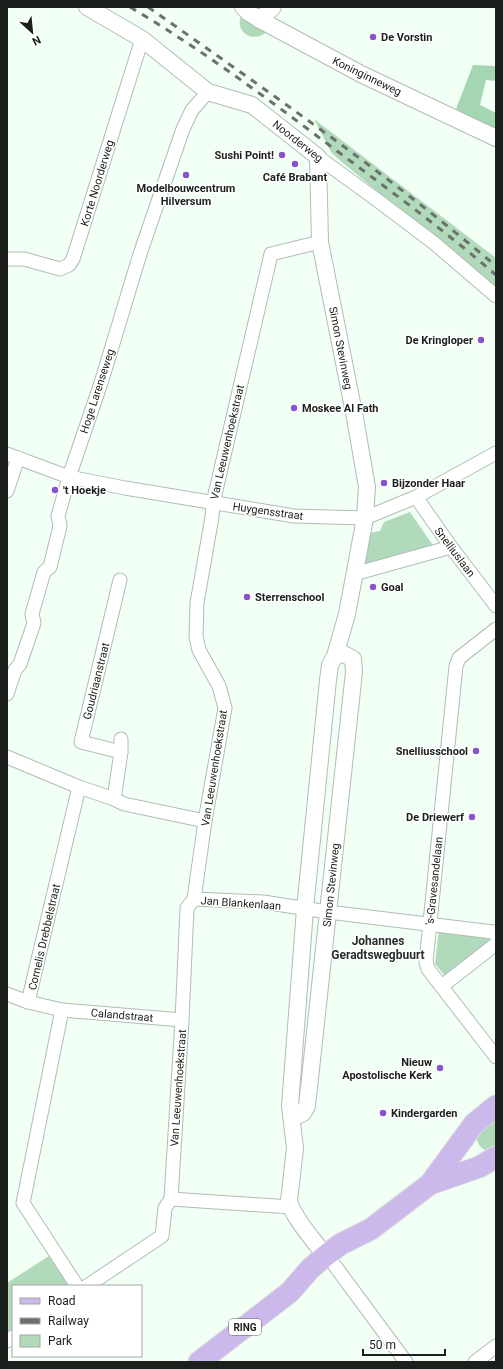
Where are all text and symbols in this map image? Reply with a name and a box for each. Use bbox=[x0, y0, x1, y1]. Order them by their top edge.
north arrow bbox=[12, 12, 52, 52]
place label: De Vorstin bbox=[381, 31, 432, 44]
marker: De Vorstin bbox=[368, 32, 378, 42]
text: N bbox=[30, 33, 43, 48]
street label: Koninginneweg bbox=[330, 54, 403, 99]
street label: Noorderweg bbox=[270, 118, 325, 165]
street label: Korte Noorderweg bbox=[78, 139, 117, 228]
place label: Sushi Point! bbox=[215, 149, 274, 162]
marker: Sushi Point! bbox=[277, 150, 287, 160]
marker: Café Brabant bbox=[290, 159, 300, 169]
marker: Modelbouwcentrum Hilversum bbox=[181, 170, 191, 180]
place label: Café Brabant bbox=[263, 171, 327, 184]
place label: Modelbouwcentrum Hilversum bbox=[137, 182, 235, 208]
street label: Simon Stevinweg bbox=[326, 306, 355, 391]
place label: De Kringloper bbox=[406, 334, 473, 347]
marker: De Kringloper bbox=[476, 335, 486, 345]
street label: Hoge Larenseweg bbox=[78, 347, 117, 435]
street label: Van Leeuwenhoekstraat bbox=[208, 383, 247, 501]
place label: Moskee Al Fath bbox=[302, 402, 379, 415]
marker: Moskee Al Fath bbox=[289, 403, 299, 413]
place label: Bijzonder Haar bbox=[392, 477, 465, 490]
marker: Bijzonder Haar bbox=[379, 478, 389, 488]
place label: 't Hoekje bbox=[63, 484, 106, 497]
marker: 't Hoekje bbox=[50, 485, 60, 495]
street label: Huygensstraat bbox=[232, 500, 304, 523]
street label: Snelliuslaan bbox=[432, 525, 478, 580]
place label: Goal bbox=[381, 581, 404, 594]
marker: Goal bbox=[368, 582, 378, 592]
place label: Sterrenschool bbox=[255, 591, 324, 604]
marker: Sterrenschool bbox=[242, 592, 252, 602]
street label: Goudriaanstraat bbox=[81, 641, 112, 721]
street label: Van Leeuwenhoekstraat bbox=[199, 709, 230, 827]
place label: Snelliusschool bbox=[396, 745, 468, 758]
marker: Snelliusschool bbox=[471, 746, 481, 756]
place label: De Driewerf bbox=[406, 811, 464, 824]
marker: De Driewerf bbox=[467, 812, 477, 822]
street label: 's-Gravesandelaan bbox=[423, 836, 446, 926]
street label: Simon Stevinweg bbox=[321, 843, 342, 928]
street label: Cornelis Drebbelstraat bbox=[26, 882, 63, 992]
street label: Jan Blankenlaan bbox=[200, 894, 282, 913]
district label: Johannes Geradtswegbuurt bbox=[331, 934, 425, 962]
street label: Calandstraat bbox=[90, 1006, 154, 1025]
street label: Van Leeuwenhoekstraat bbox=[168, 1029, 189, 1147]
place label: Nieuw Apostolische Kerk bbox=[342, 1056, 432, 1082]
marker: Nieuw Apostolische Kerk bbox=[435, 1063, 445, 1073]
place label: Kindergarden bbox=[391, 1107, 458, 1120]
marker: Kindergarden bbox=[378, 1108, 388, 1118]
legend bbox=[12, 1285, 142, 1357]
text: Road bbox=[48, 1294, 76, 1308]
text: Railway bbox=[48, 1314, 89, 1328]
road number: RING bbox=[229, 1319, 261, 1335]
scale bar bbox=[363, 1331, 445, 1357]
text: Park bbox=[48, 1334, 73, 1348]
text: 50 m bbox=[369, 1338, 396, 1352]

